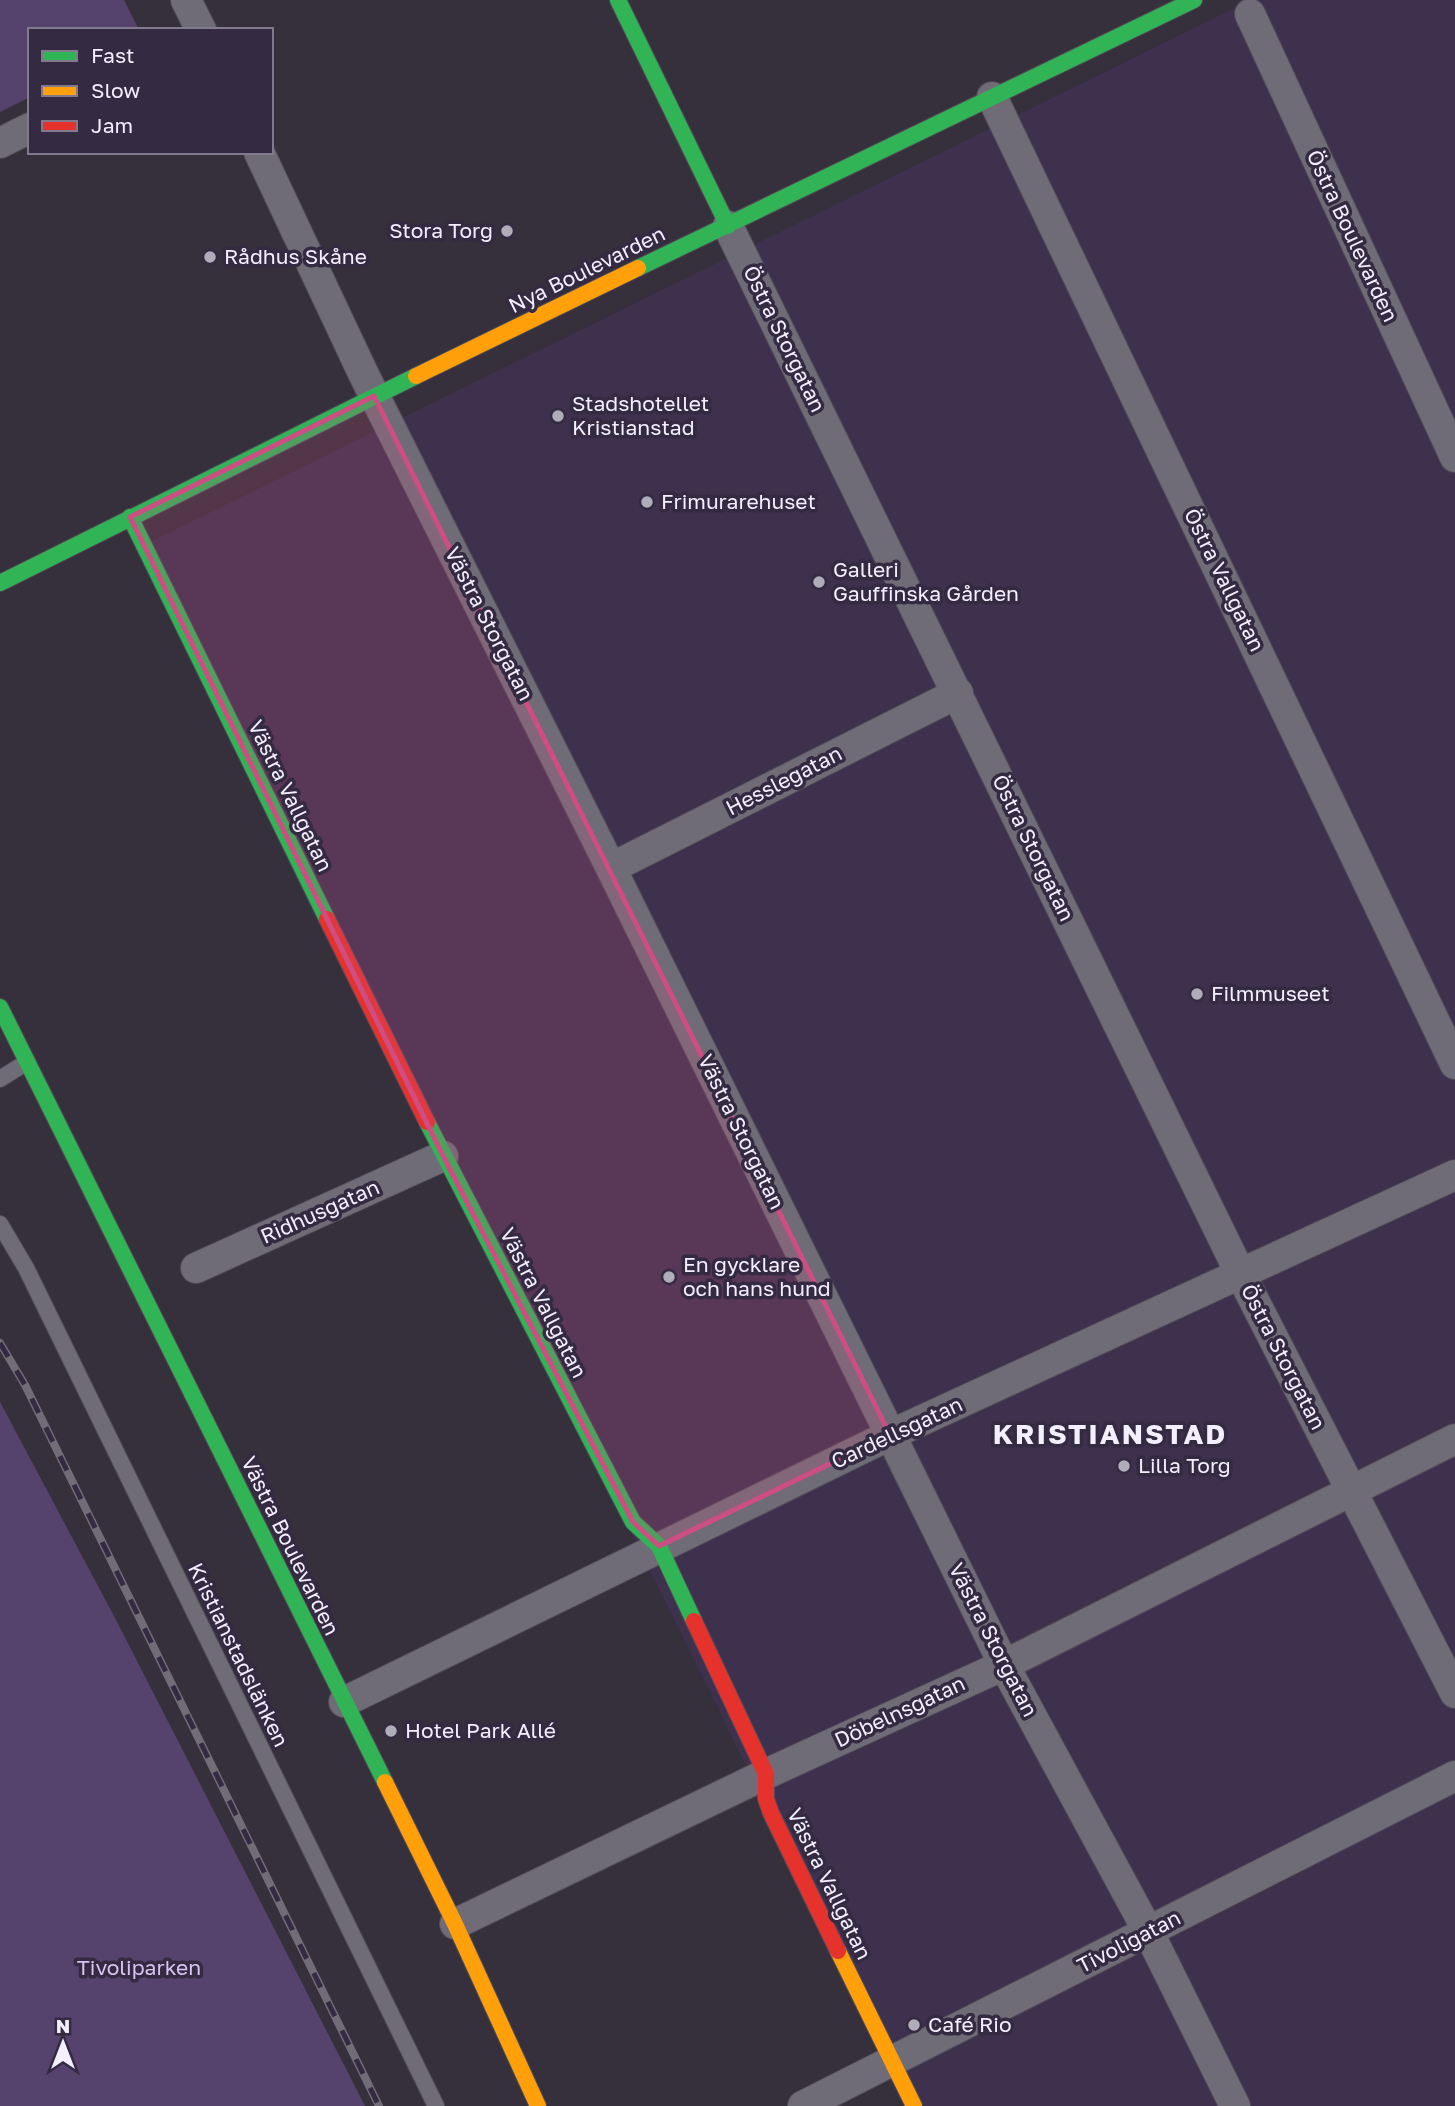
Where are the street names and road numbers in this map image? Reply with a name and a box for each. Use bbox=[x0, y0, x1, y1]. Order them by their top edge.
street label: Östra Boulevarden bbox=[1302, 145, 1404, 326]
street label: Nya Boulevarden bbox=[504, 220, 669, 318]
street label: Östra Storgatan bbox=[738, 261, 832, 416]
street label: Östra Vallgatan bbox=[1179, 504, 1271, 655]
street label: Västra Storgatan bbox=[440, 542, 540, 705]
street label: Västra Vallgatan bbox=[243, 716, 339, 875]
street label: Hesslegatan bbox=[721, 740, 846, 820]
street label: Östra Storgatan bbox=[987, 770, 1081, 925]
street label: Västra Storgatan bbox=[693, 1050, 791, 1213]
street label: Ridhusgatan bbox=[256, 1173, 383, 1249]
street label: Västra Vallgatan bbox=[495, 1223, 593, 1382]
street label: Östra Storgatan bbox=[1236, 1279, 1332, 1434]
street label: Cardellsgatan bbox=[827, 1390, 966, 1474]
street label: Västra Boulevarden bbox=[236, 1452, 346, 1639]
street label: Kristianstadslänken bbox=[183, 1558, 295, 1751]
street label: Västra Storgatan bbox=[944, 1558, 1044, 1721]
street label: Döbelnsgatan bbox=[830, 1670, 969, 1753]
street label: Västra Vallgatan bbox=[782, 1804, 878, 1963]
street label: Tivoligatan bbox=[1072, 1904, 1185, 1978]

